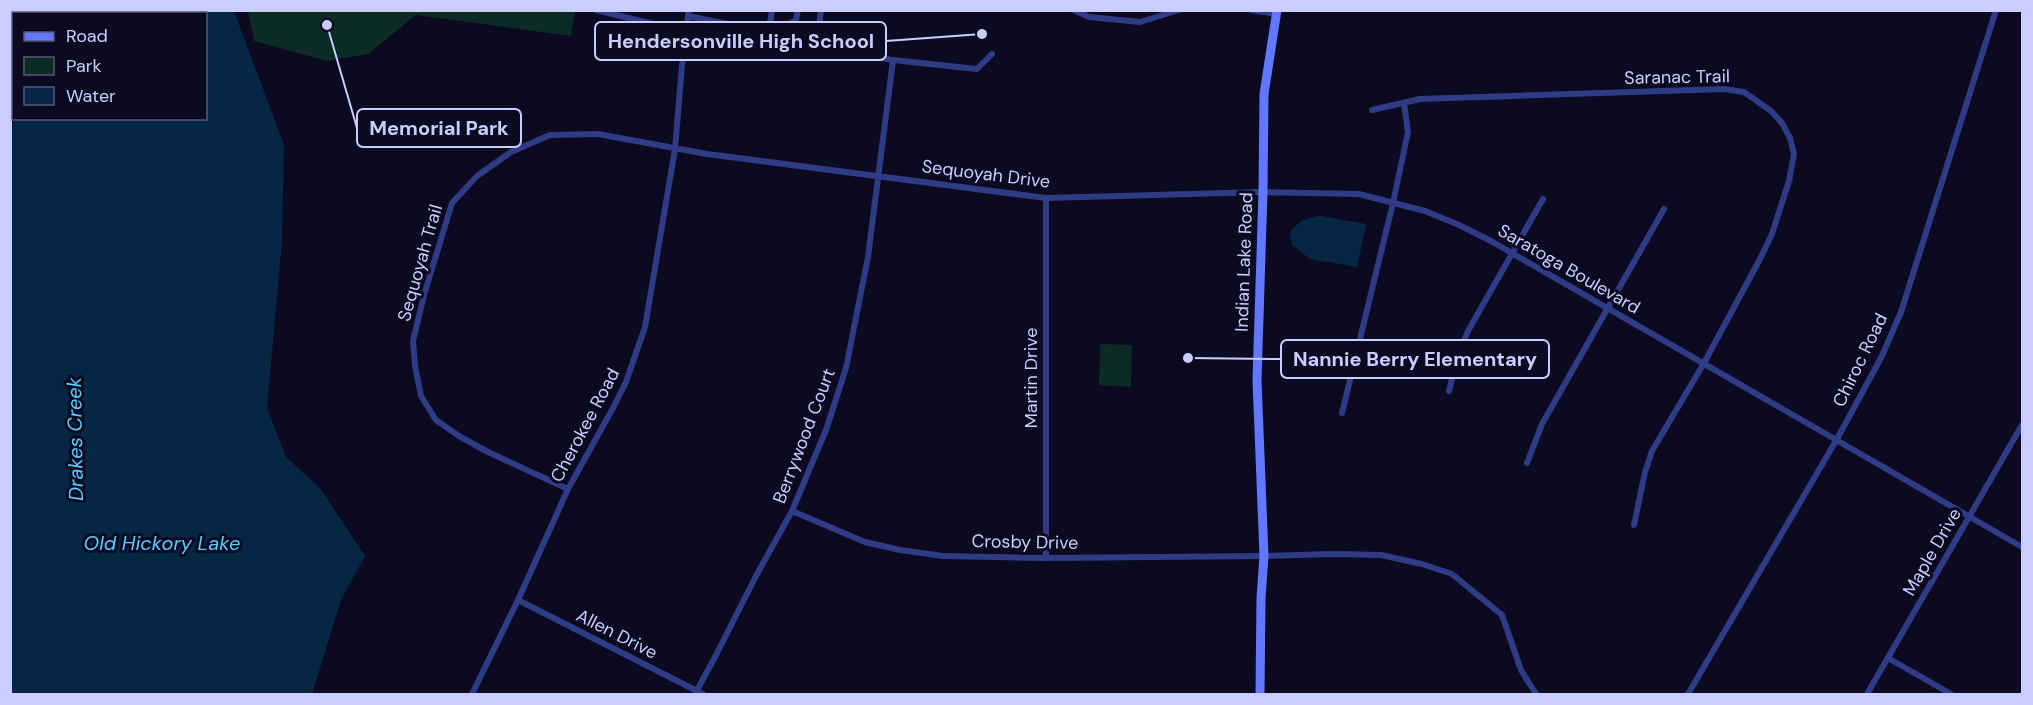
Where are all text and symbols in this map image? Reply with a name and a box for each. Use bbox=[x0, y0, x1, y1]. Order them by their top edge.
legend bbox=[12, 12, 207, 120]
callout: Hendersonville High School bbox=[595, 22, 886, 60]
text: Road bbox=[66, 24, 108, 48]
text: Hendersonville High School bbox=[608, 28, 874, 54]
text: Park bbox=[66, 54, 102, 78]
street label: Saranac Trail bbox=[1624, 64, 1730, 90]
text: Water bbox=[66, 84, 116, 108]
callout: Memorial Park bbox=[357, 109, 521, 147]
text: Memorial Park bbox=[369, 115, 509, 141]
street label: Sequoyah Drive bbox=[920, 154, 1052, 194]
street label: Indian Lake Road bbox=[1230, 192, 1258, 332]
street label: Sequoyah Trail bbox=[392, 202, 448, 324]
street label: Saratoga Boulevard bbox=[1494, 219, 1644, 319]
street label: Chiroc Road bbox=[1827, 309, 1893, 411]
street label: Martin Drive bbox=[1019, 328, 1043, 428]
callout: Nannie Berry Elementary bbox=[1281, 340, 1549, 378]
text: Nannie Berry Elementary bbox=[1293, 346, 1537, 372]
street label: Cherokee Road bbox=[545, 364, 625, 486]
street label: Berrywood Court bbox=[767, 365, 841, 507]
water label: Drakes Creek bbox=[61, 376, 89, 501]
street label: Maple Drive bbox=[1897, 504, 1967, 600]
street label: Crosby Drive bbox=[971, 529, 1079, 555]
water label: Old Hickory Lake bbox=[84, 530, 240, 556]
street label: Allen Drive bbox=[572, 603, 662, 665]

